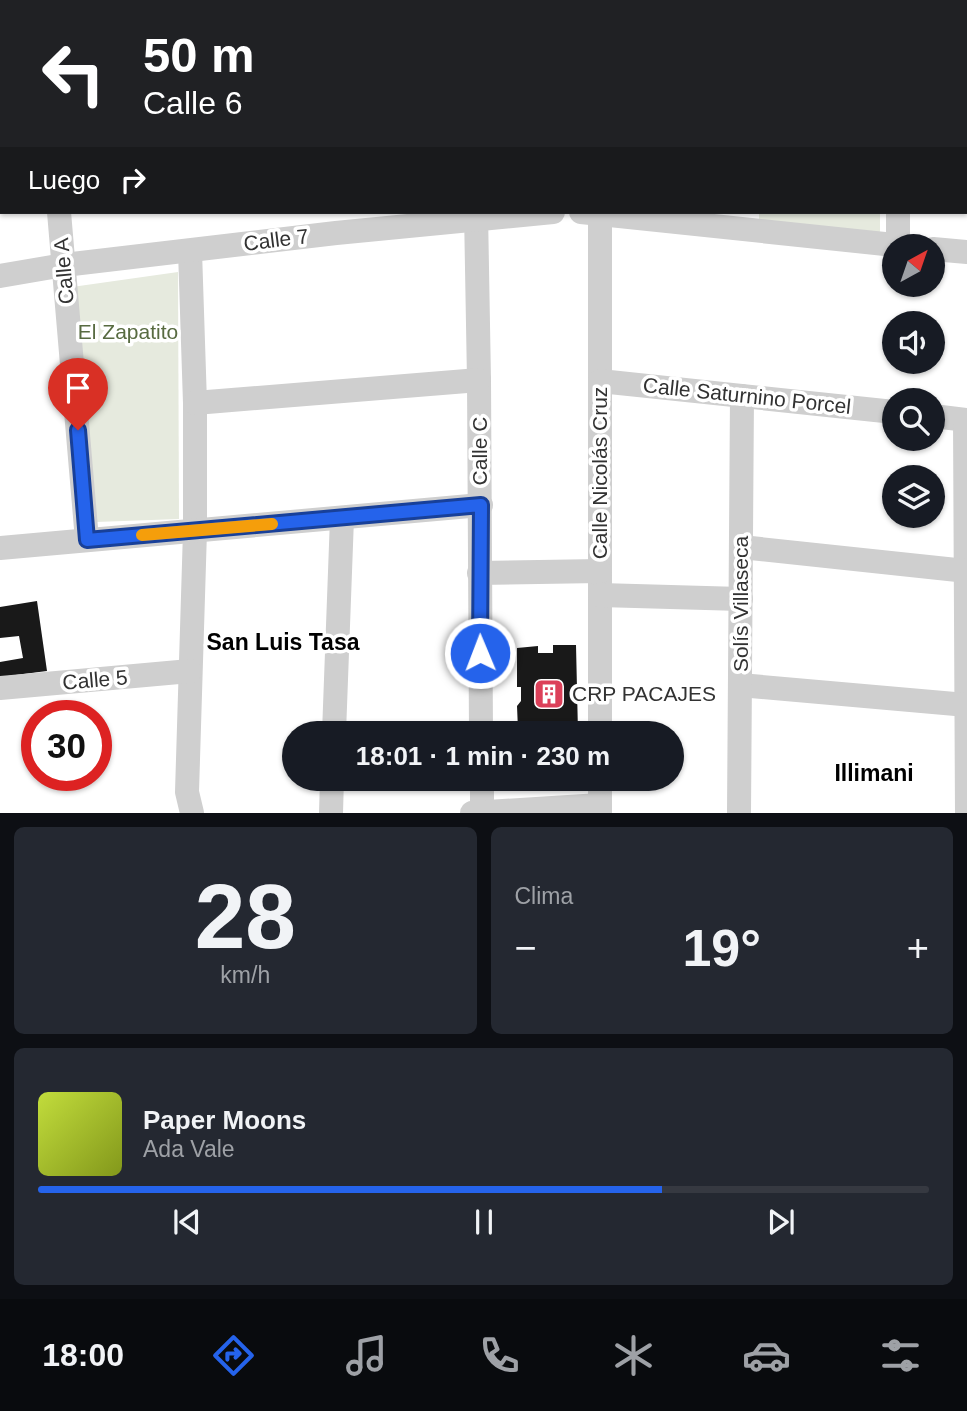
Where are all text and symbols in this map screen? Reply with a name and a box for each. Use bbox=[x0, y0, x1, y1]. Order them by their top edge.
icon: left bbox=[28, 28, 119, 119]
text: 50 m bbox=[143, 28, 255, 82]
text: Calle 6 bbox=[143, 85, 243, 121]
icon: right bbox=[114, 161, 152, 199]
text: Luego bbox=[28, 165, 100, 195]
street label: Calle 7 bbox=[242, 224, 310, 255]
north arrow bbox=[882, 234, 945, 298]
map controls bbox=[882, 234, 945, 528]
street label: Calle A bbox=[49, 237, 78, 305]
button: sound bbox=[882, 311, 945, 374]
park label: El Zapatito bbox=[78, 320, 178, 343]
pin bbox=[48, 358, 108, 430]
icon: arrive bbox=[59, 369, 97, 407]
street label: Calle Saturnino Porcel bbox=[642, 373, 852, 418]
street label: Calle Nicolás Cruz bbox=[588, 387, 611, 559]
button: search bbox=[882, 388, 945, 451]
street label: Calle C bbox=[468, 417, 491, 485]
button: layers bbox=[882, 465, 945, 528]
street label: Solís Villaseca bbox=[729, 536, 752, 672]
position arrow bbox=[443, 616, 517, 690]
district label: San Luis Tasa bbox=[207, 629, 360, 655]
street label: Calle 5 bbox=[61, 665, 129, 694]
building icon: CRP PACAJES bbox=[532, 677, 566, 711]
place label: CRP PACAJES bbox=[572, 682, 716, 705]
speed limit sign: 30 bbox=[21, 700, 112, 791]
text: 18:01 · 1 min · 230 m bbox=[356, 741, 610, 771]
district label: Illimani bbox=[834, 760, 914, 786]
text: 28 bbox=[195, 866, 296, 967]
text: Clima bbox=[515, 883, 573, 909]
text: 19° bbox=[682, 919, 761, 977]
text: − bbox=[515, 927, 537, 969]
text: + bbox=[907, 927, 929, 969]
text: km/h bbox=[220, 962, 270, 988]
text: Paper Moons bbox=[143, 1105, 306, 1135]
text: Ada Vale bbox=[143, 1136, 235, 1162]
icon: previous bbox=[168, 1203, 206, 1241]
icon: pause bbox=[465, 1203, 503, 1241]
icon: next bbox=[762, 1203, 800, 1241]
icon: directions bbox=[209, 1331, 258, 1380]
icon: music bbox=[342, 1331, 391, 1380]
icon: phone bbox=[475, 1331, 524, 1380]
icon: climate bbox=[609, 1331, 658, 1380]
icon: car bbox=[742, 1331, 791, 1380]
icon: filters bbox=[876, 1331, 925, 1380]
text: 18:00 bbox=[42, 1337, 124, 1373]

